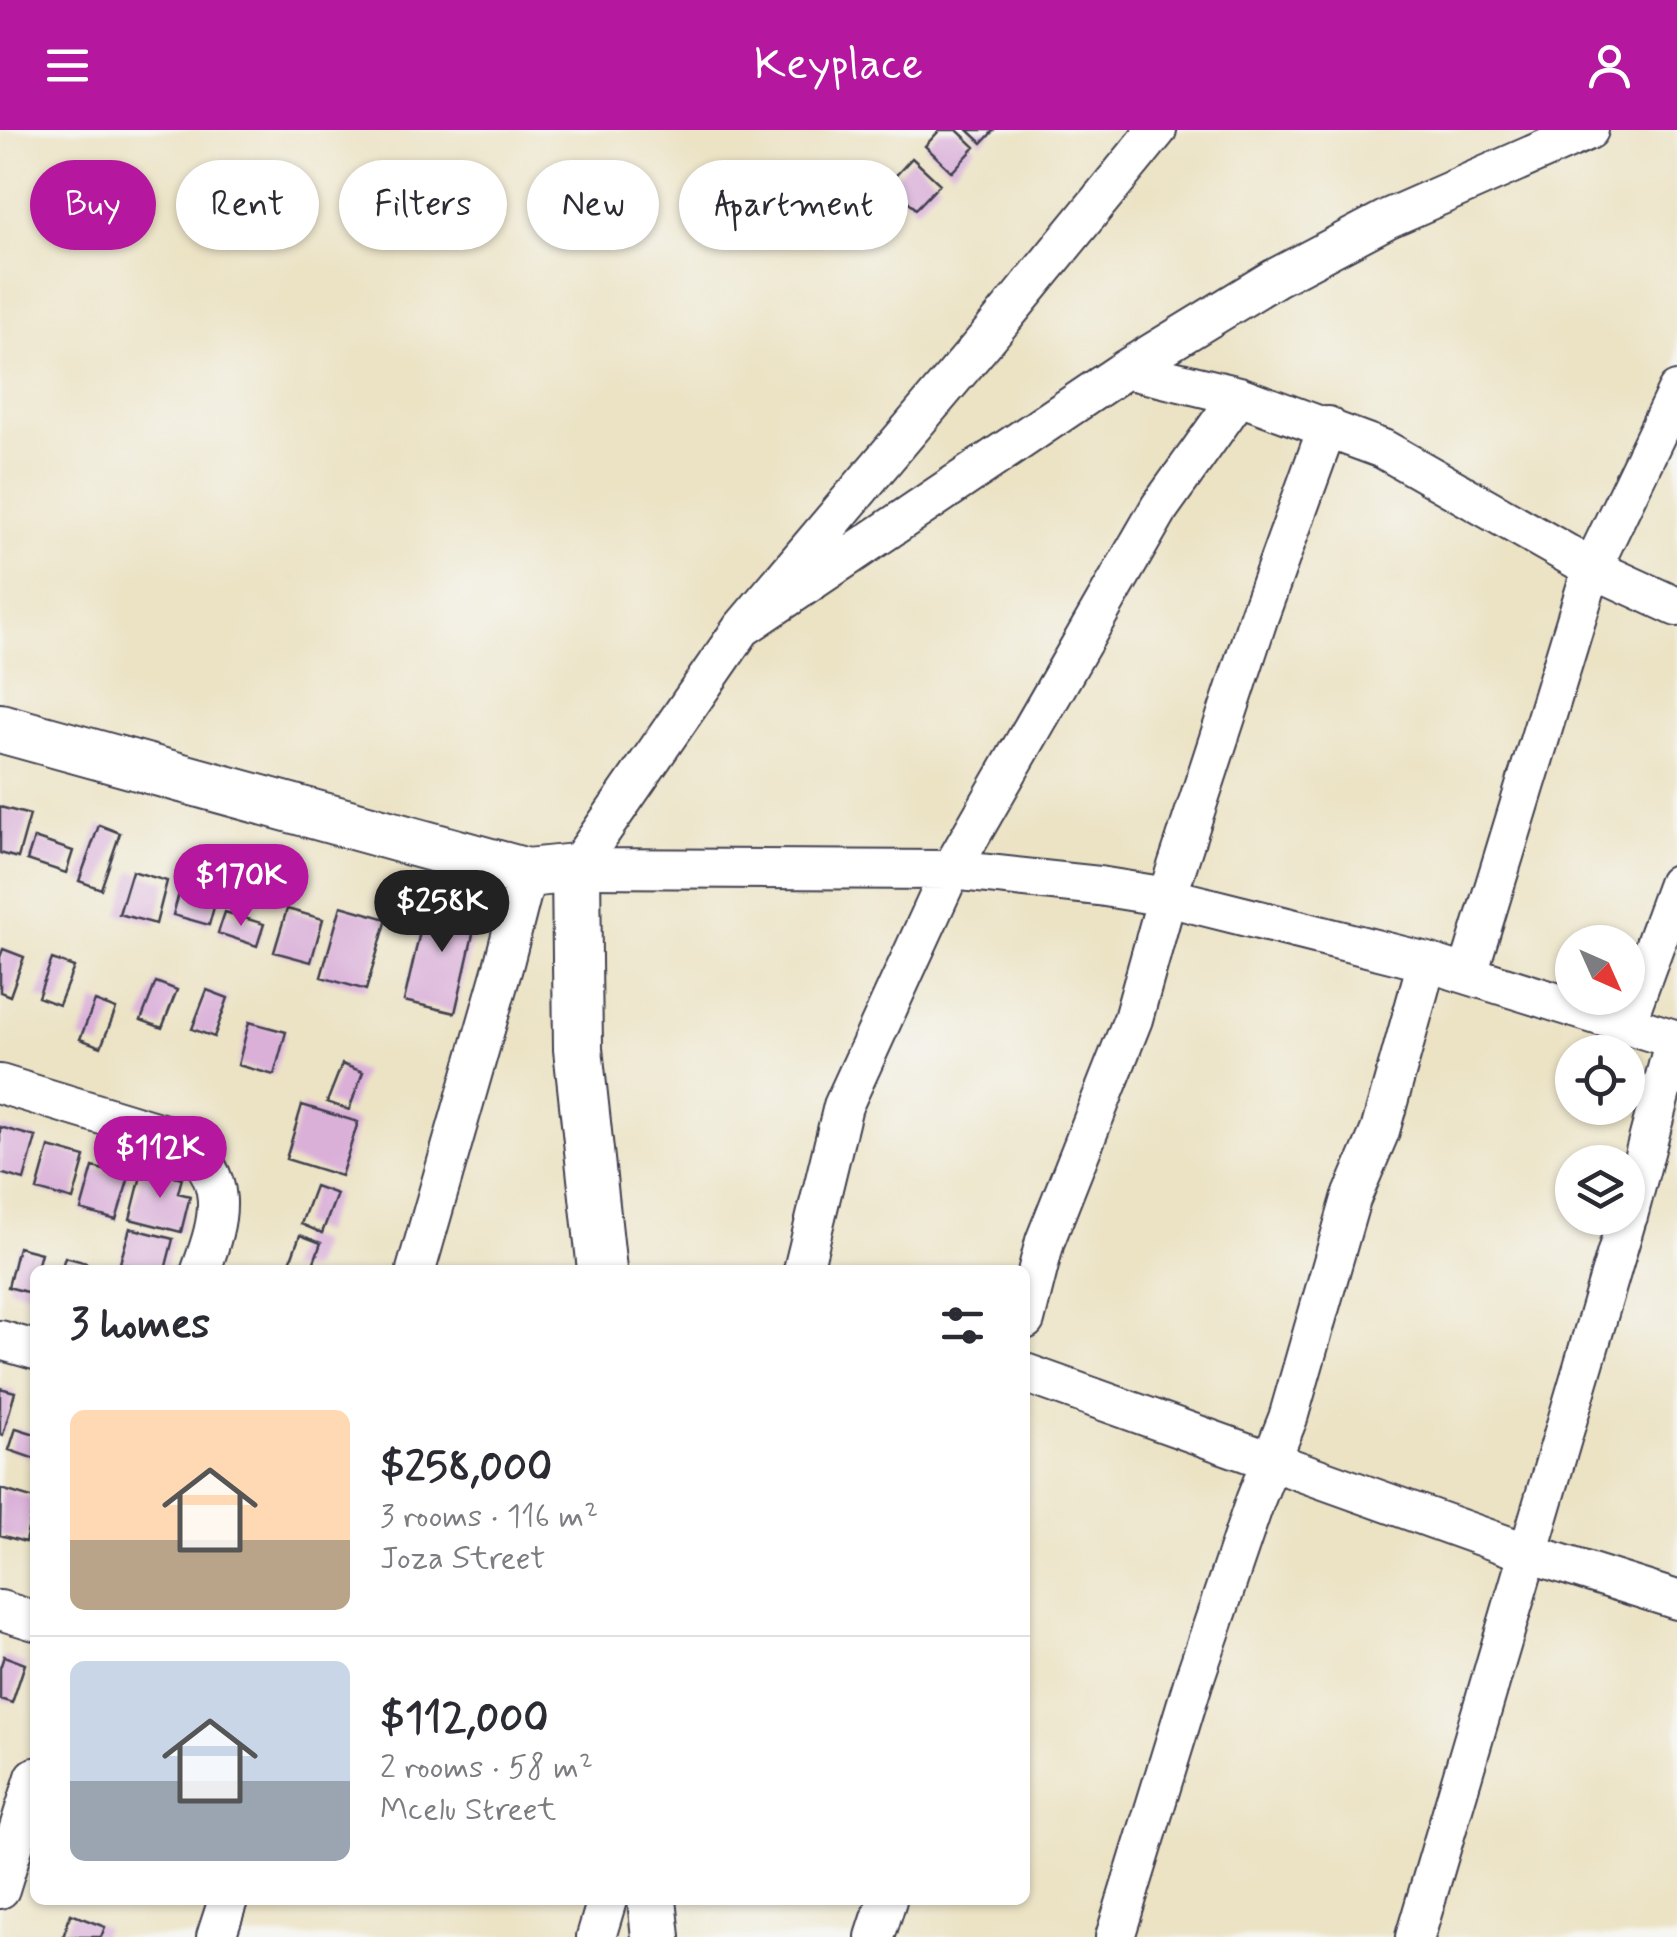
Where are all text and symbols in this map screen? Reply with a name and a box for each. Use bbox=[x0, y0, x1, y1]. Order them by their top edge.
text: Keyplace bbox=[754, 36, 923, 95]
icon: menu bbox=[40, 38, 95, 93]
icon: person bbox=[1582, 38, 1637, 93]
chip: Buy bbox=[30, 160, 156, 250]
chip: Rent bbox=[176, 160, 319, 250]
chip: Filters bbox=[339, 160, 507, 250]
chip: New bbox=[527, 160, 659, 250]
chip: Apartment bbox=[679, 160, 908, 250]
pin: $170K bbox=[171, 844, 311, 929]
text: $170K bbox=[195, 855, 287, 897]
pin: $258K bbox=[372, 870, 512, 955]
text: $258K bbox=[396, 881, 488, 923]
north arrow bbox=[1555, 925, 1645, 1015]
map controls bbox=[1555, 925, 1645, 1235]
button: locate bbox=[1555, 1035, 1645, 1125]
pin: $112K bbox=[90, 1116, 230, 1201]
text: $112K bbox=[116, 1127, 204, 1169]
button: layers bbox=[1555, 1145, 1645, 1235]
text: 3 homes bbox=[70, 1298, 210, 1353]
icon: filters bbox=[935, 1298, 990, 1353]
text: $258,000 bbox=[380, 1441, 552, 1496]
icon: home bbox=[150, 1450, 270, 1570]
text: 3 rooms · 116 m² bbox=[380, 1496, 598, 1538]
text: Joza Street bbox=[380, 1538, 545, 1580]
text: $112,000 bbox=[380, 1692, 548, 1747]
icon: home bbox=[150, 1701, 270, 1821]
text: 2 rooms · 58 m² bbox=[380, 1747, 593, 1789]
text: Mcelu Street bbox=[380, 1789, 556, 1831]

